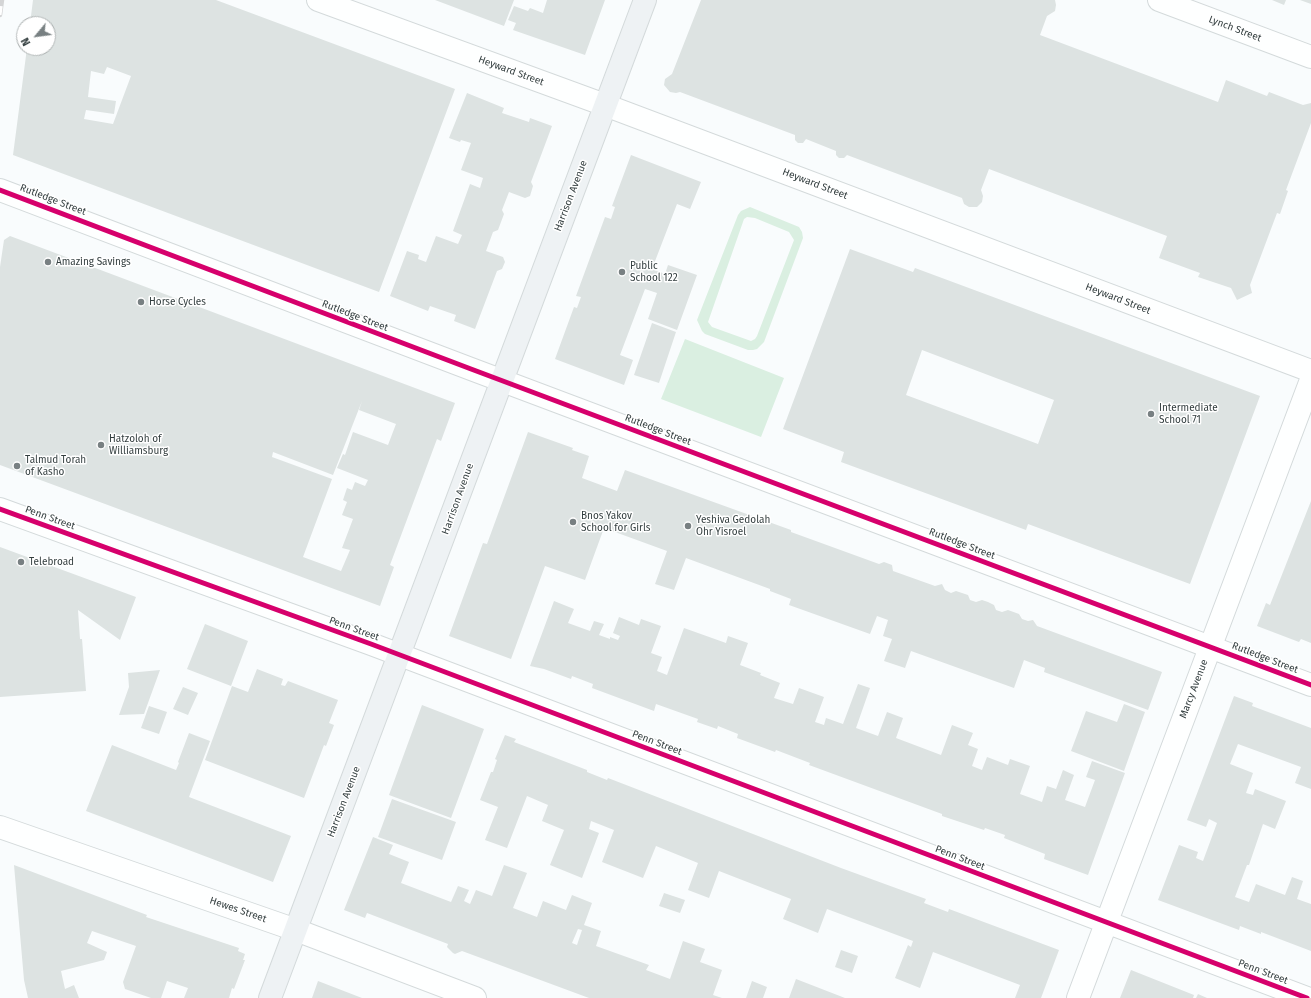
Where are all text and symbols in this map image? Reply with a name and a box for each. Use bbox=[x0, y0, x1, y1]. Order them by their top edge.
street label: Lynch Street bbox=[1207, 13, 1263, 45]
north arrow bbox=[16, 16, 56, 56]
text: N bbox=[18, 35, 33, 48]
street label: Heyward Street bbox=[477, 54, 545, 88]
street label: Harrison Avenue bbox=[552, 159, 590, 233]
street label: Heyward Street bbox=[781, 166, 849, 202]
street label: Rutledge Street bbox=[18, 182, 88, 218]
place label: Amazing Savings bbox=[56, 256, 131, 268]
marker: Amazing Savings bbox=[43, 257, 53, 267]
place label: Public School 122 bbox=[630, 260, 678, 284]
marker: Public School 122 bbox=[617, 267, 627, 277]
street label: Heyward Street bbox=[1084, 281, 1152, 317]
place label: Horse Cycles bbox=[149, 296, 206, 308]
marker: Horse Cycles bbox=[136, 297, 146, 307]
street label: Rutledge Street bbox=[320, 298, 390, 334]
place label: Intermediate School 71 bbox=[1159, 402, 1218, 426]
marker: Intermediate School 71 bbox=[1146, 409, 1156, 419]
street label: Rutledge Street bbox=[623, 412, 693, 448]
place label: Hatzoloh of Williamsburg bbox=[109, 433, 168, 456]
marker: Hatzoloh of Williamsburg bbox=[96, 440, 106, 450]
place label: Talmud Torah of Kasho bbox=[25, 454, 86, 478]
marker: Talmud Torah of Kasho bbox=[12, 461, 22, 471]
street label: Harrison Avenue bbox=[440, 462, 476, 536]
street label: Penn Street bbox=[23, 503, 77, 533]
place label: Bnos Yakov School for Girls bbox=[581, 510, 651, 534]
place label: Yeshiva Gedolah Ohr Yisroel bbox=[696, 514, 770, 538]
marker: Bnos Yakov School for Girls bbox=[568, 517, 578, 527]
marker: Yeshiva Gedolah Ohr Yisroel bbox=[683, 521, 693, 531]
street label: Rutledge Street bbox=[927, 526, 997, 562]
place label: Telebroad bbox=[29, 556, 74, 568]
marker: Telebroad bbox=[16, 557, 26, 567]
street label: Penn Street bbox=[327, 614, 381, 644]
street label: Rutledge Street bbox=[1230, 640, 1300, 676]
street label: Marcy Avenue bbox=[1177, 658, 1211, 720]
street label: Penn Street bbox=[630, 728, 684, 758]
street label: Harrison Avenue bbox=[325, 765, 363, 839]
street label: Penn Street bbox=[933, 843, 987, 873]
street label: Hewes Street bbox=[208, 895, 268, 925]
street label: Penn Street bbox=[1236, 957, 1290, 987]

